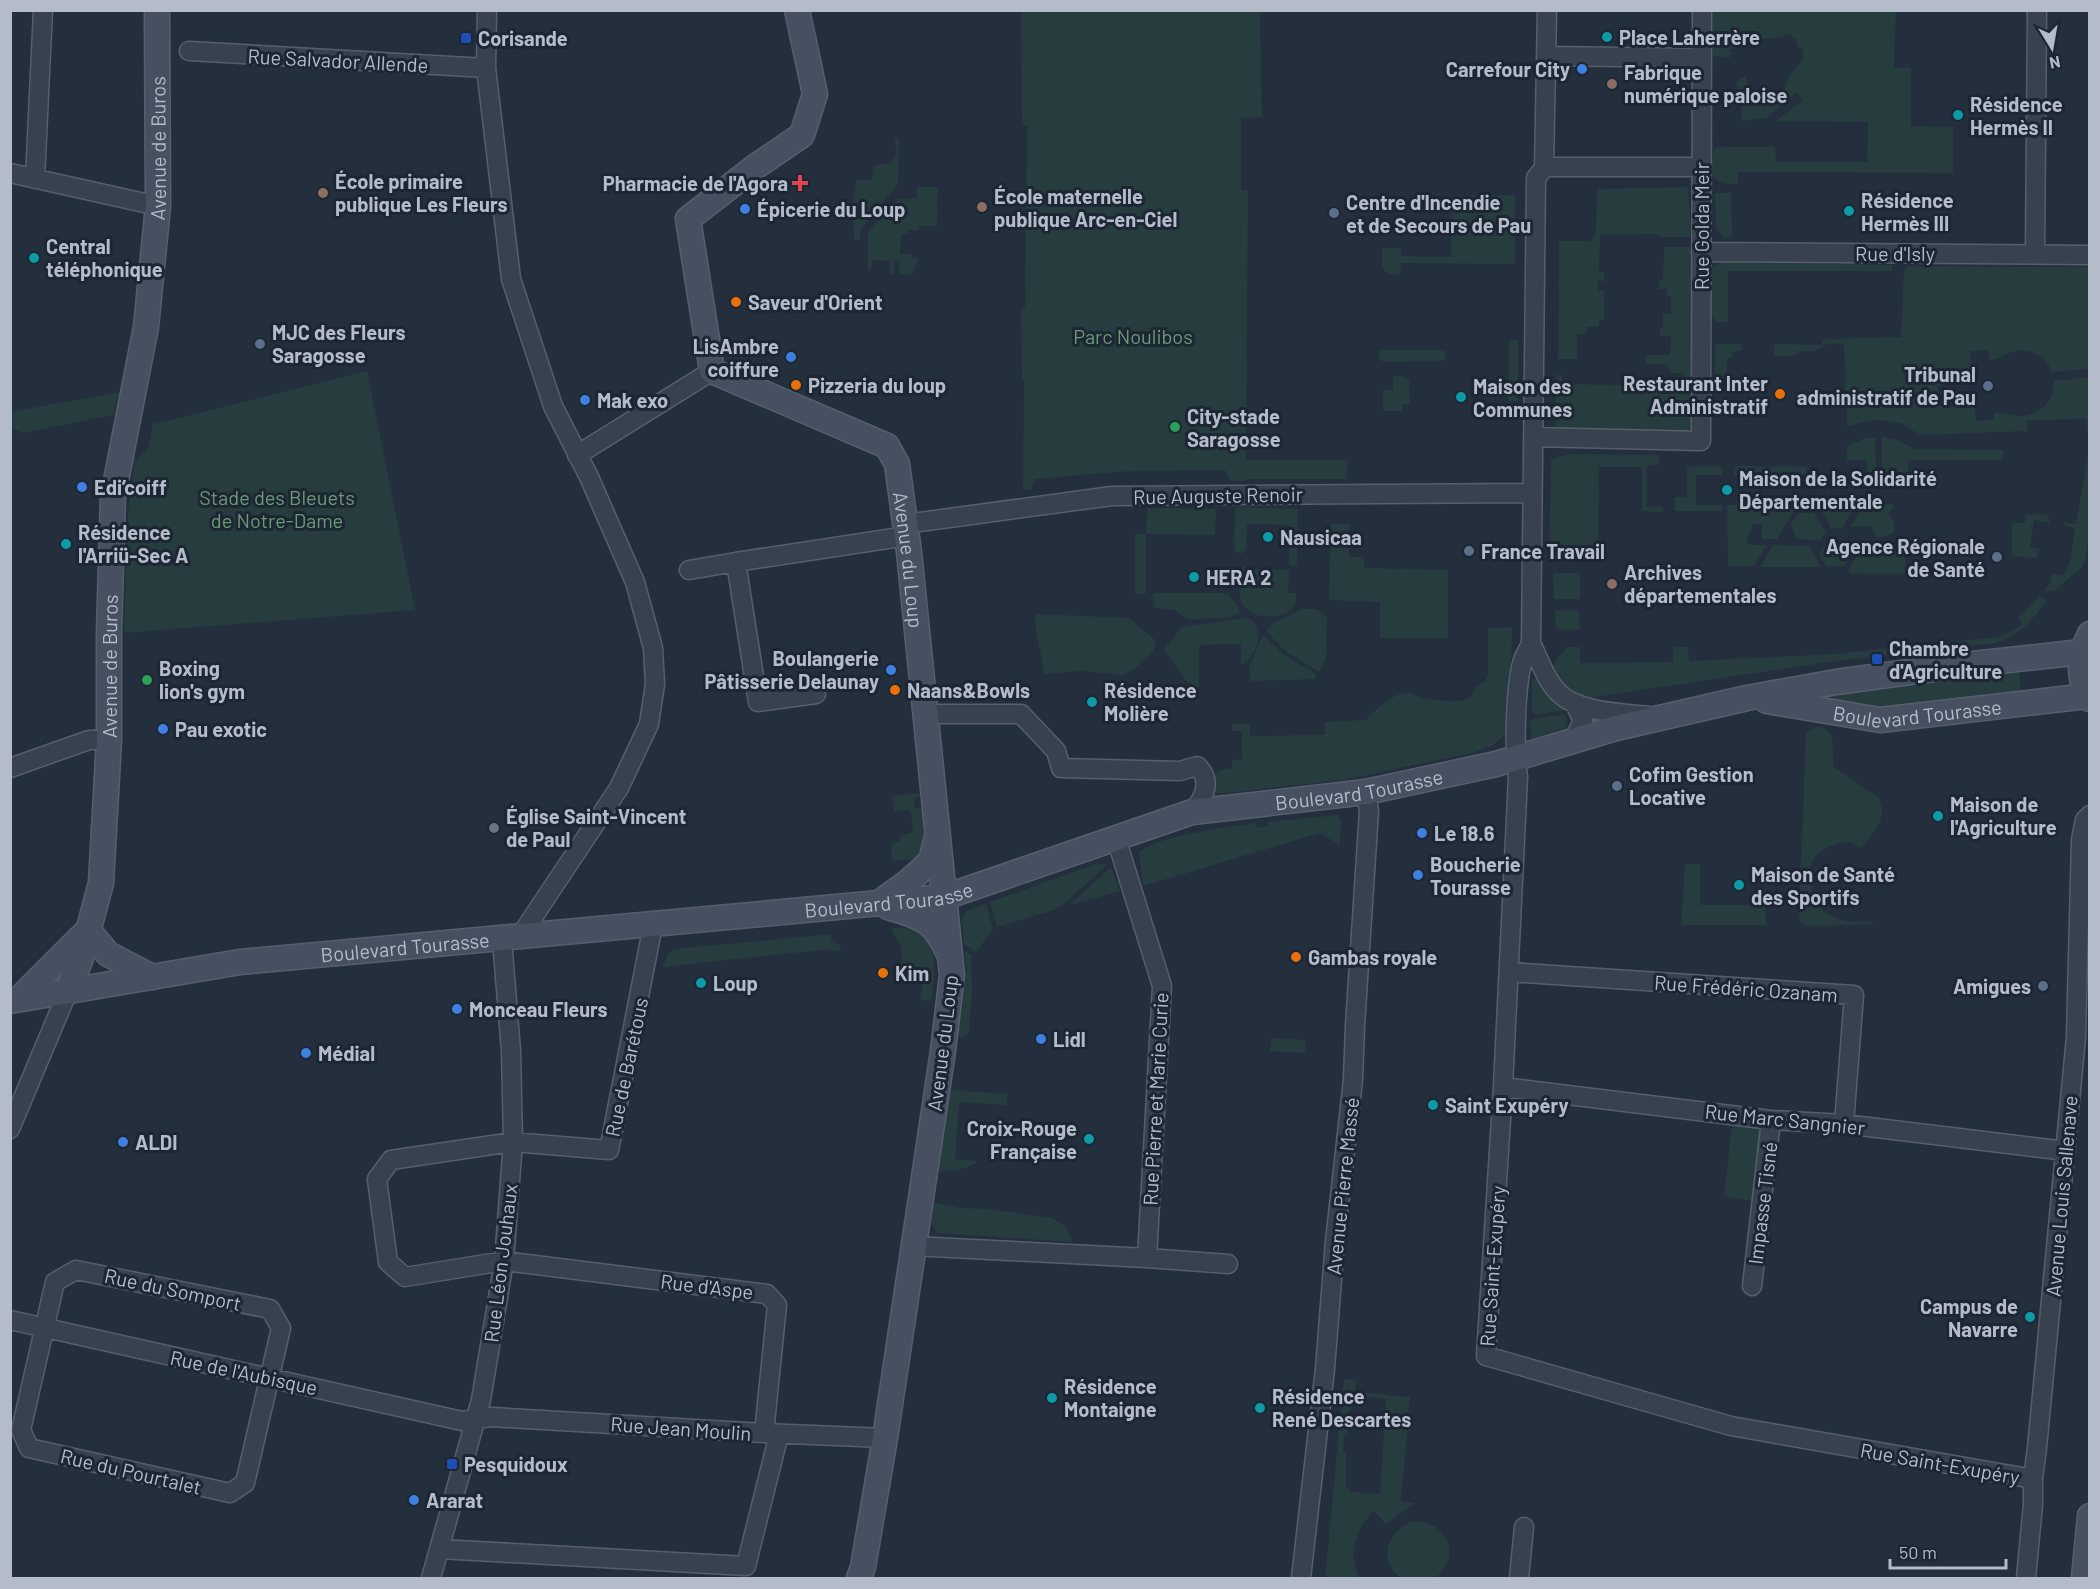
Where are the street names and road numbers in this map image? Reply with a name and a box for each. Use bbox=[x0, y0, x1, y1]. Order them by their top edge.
street label: Rue Salvador Allende bbox=[247, 43, 429, 77]
street label: Avenue de Buros bbox=[145, 76, 170, 221]
street label: Rue Golda Meir bbox=[1689, 162, 1713, 290]
street label: Rue d'Isly bbox=[1855, 241, 1935, 265]
street label: Rue Auguste Renoir bbox=[1133, 482, 1303, 508]
street label: Avenue du Loup bbox=[889, 490, 929, 629]
street label: Avenue de Buros bbox=[97, 594, 122, 738]
street label: Boulevard Tourasse bbox=[1831, 694, 2003, 732]
street label: Boulevard Tourasse bbox=[1274, 764, 1445, 814]
street label: Boulevard Tourasse bbox=[803, 876, 976, 922]
street label: Boulevard Tourasse bbox=[319, 927, 491, 967]
street label: Rue Frédéric Ozanam bbox=[1653, 970, 1839, 1006]
street label: Avenue du Loup bbox=[922, 973, 962, 1113]
street label: Rue Pierre et Marie Curie bbox=[1137, 992, 1173, 1206]
street label: Rue de Barétous bbox=[600, 995, 652, 1139]
street label: Avenue Louis Sallenave bbox=[2040, 1094, 2082, 1298]
street label: Avenue Pierre Massé bbox=[1321, 1096, 1363, 1276]
street label: Rue Marc Sangnier bbox=[1704, 1099, 1866, 1139]
street label: Impasse Tisné bbox=[1743, 1140, 1781, 1266]
street label: Rue Léon Jouhaux bbox=[478, 1182, 522, 1344]
street label: Rue Saint-Exupéry bbox=[1474, 1185, 1510, 1347]
street label: Rue du Somport bbox=[103, 1263, 243, 1315]
street label: Rue d'Aspe bbox=[659, 1268, 755, 1304]
street label: Rue de l'Aubisque bbox=[168, 1345, 320, 1399]
street label: Rue Jean Moulin bbox=[610, 1411, 752, 1445]
street label: Rue Saint-Exupéry bbox=[1859, 1437, 2021, 1489]
street label: Rue du Pourtalet bbox=[58, 1443, 204, 1499]

